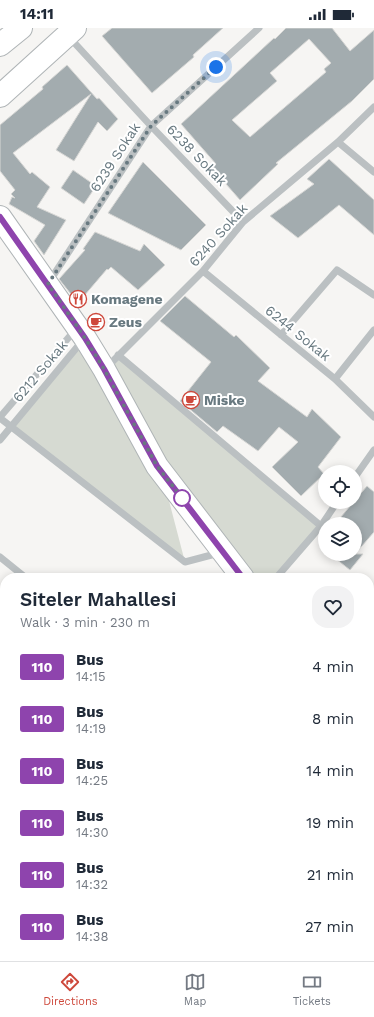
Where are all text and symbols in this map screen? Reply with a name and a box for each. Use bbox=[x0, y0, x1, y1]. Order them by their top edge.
text: 14:11 bbox=[20, 5, 54, 23]
your location bbox=[206, 57, 226, 77]
street label: 6239 Sokak bbox=[87, 119, 143, 195]
street label: 6238 Sokak bbox=[164, 121, 230, 189]
street label: 6240 Sokak bbox=[186, 200, 251, 270]
restaurant icon: Komagene bbox=[68, 289, 88, 309]
place label: Komagene bbox=[91, 291, 163, 307]
street label: 6244 Sokak bbox=[262, 302, 334, 364]
cafe icon: Zeus bbox=[86, 312, 106, 332]
place label: Zeus bbox=[109, 314, 143, 330]
street label: 6212 Sokak bbox=[9, 337, 71, 405]
cafe icon: Miske bbox=[181, 390, 201, 410]
place label: Miske bbox=[204, 392, 245, 408]
map controls bbox=[318, 465, 362, 561]
button: locate bbox=[318, 465, 362, 509]
unlabelled marker bbox=[173, 489, 191, 507]
button: layers bbox=[318, 517, 362, 561]
button: heart bbox=[312, 586, 354, 628]
text: Siteler Mahallesi bbox=[20, 588, 176, 611]
text: Walk · 3 min · 230 m bbox=[20, 615, 150, 630]
text: Bus bbox=[76, 651, 104, 669]
text: 4 min bbox=[312, 658, 354, 676]
text: 110 bbox=[31, 659, 53, 675]
text: 14:15 bbox=[76, 669, 106, 684]
text: Bus bbox=[76, 703, 104, 721]
text: 8 min bbox=[312, 710, 354, 728]
text: 110 bbox=[31, 711, 53, 727]
text: 14:19 bbox=[76, 721, 106, 736]
text: Bus bbox=[76, 755, 104, 773]
text: 14 min bbox=[306, 762, 354, 780]
text: 110 bbox=[31, 763, 53, 779]
text: 14:25 bbox=[76, 773, 108, 788]
text: Bus bbox=[76, 807, 104, 825]
text: 19 min bbox=[306, 814, 354, 832]
text: 110 bbox=[31, 815, 53, 831]
text: 14:30 bbox=[76, 825, 109, 840]
text: Bus bbox=[76, 859, 104, 877]
text: 21 min bbox=[307, 866, 354, 884]
text: 110 bbox=[31, 867, 53, 883]
text: 14:32 bbox=[76, 877, 108, 892]
text: Bus bbox=[76, 911, 104, 929]
text: 27 min bbox=[305, 918, 354, 936]
text: 110 bbox=[31, 919, 53, 935]
text: 14:38 bbox=[76, 929, 108, 944]
tab: Directions bbox=[43, 971, 98, 1008]
tab: Map bbox=[184, 971, 206, 1008]
tab: Tickets bbox=[293, 971, 331, 1008]

